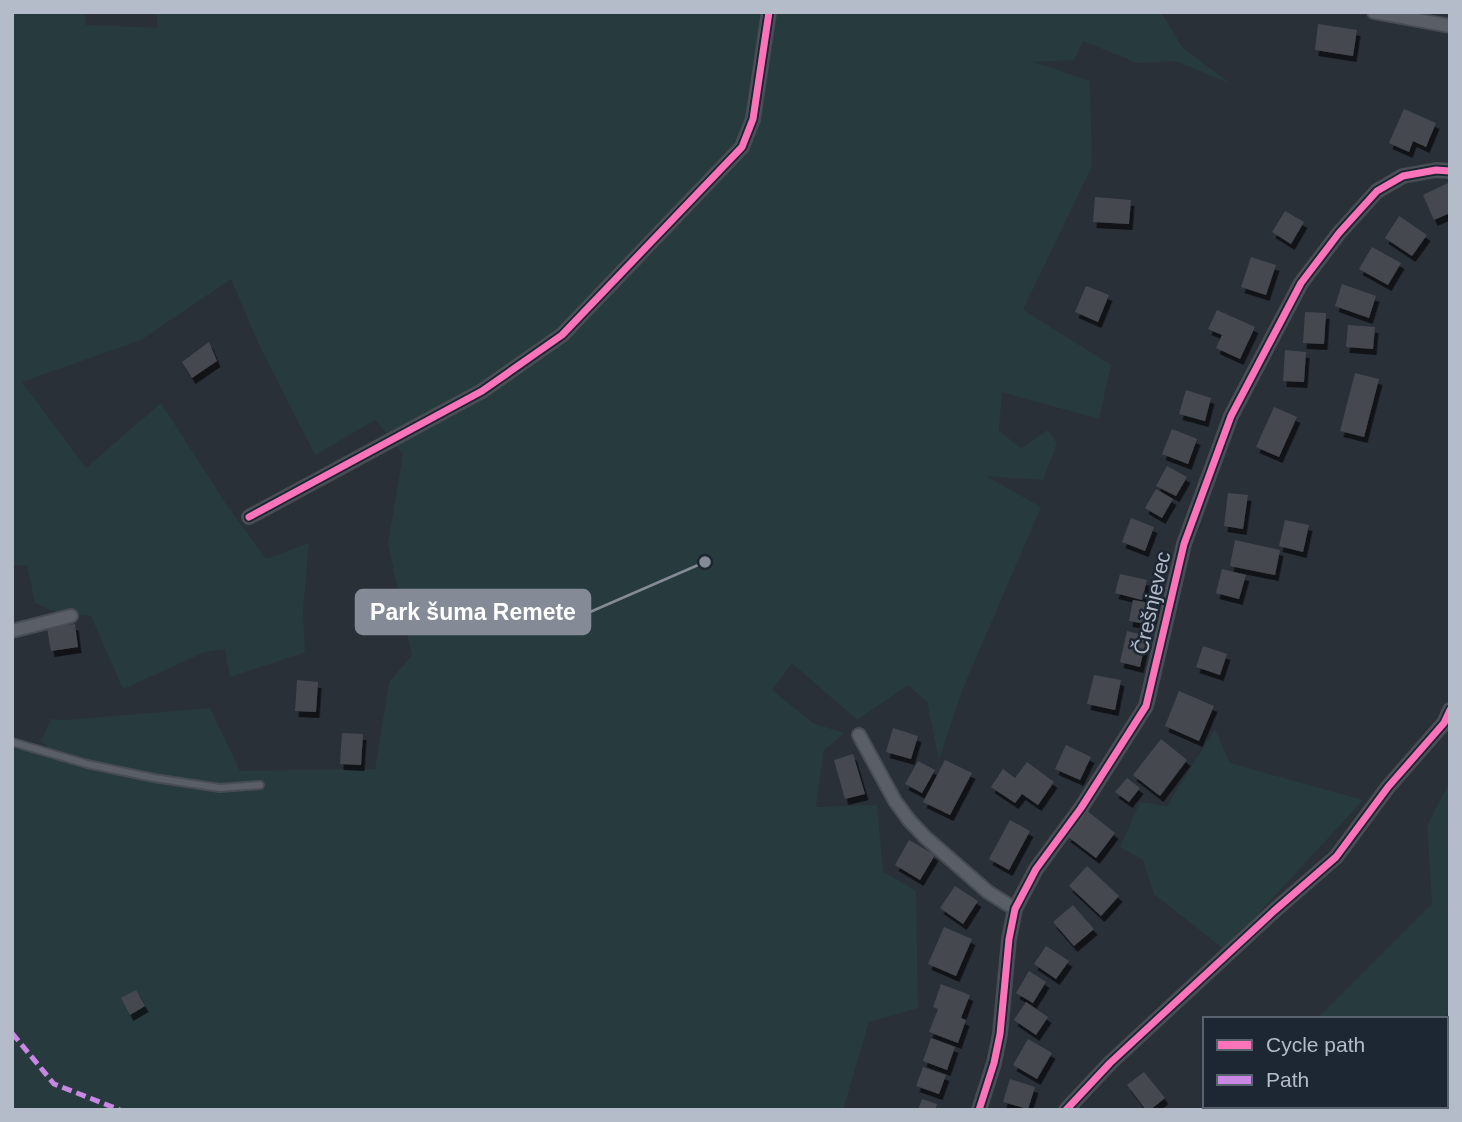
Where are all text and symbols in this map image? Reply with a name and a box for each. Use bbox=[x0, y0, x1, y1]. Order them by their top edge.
street label: Črešnjevec bbox=[1128, 549, 1175, 657]
callout: Park šuma Remete bbox=[356, 590, 590, 634]
text: Park šuma Remete bbox=[370, 599, 576, 625]
legend bbox=[1203, 1017, 1448, 1108]
text: Cycle path bbox=[1266, 1033, 1365, 1056]
text: Path bbox=[1266, 1068, 1309, 1091]

